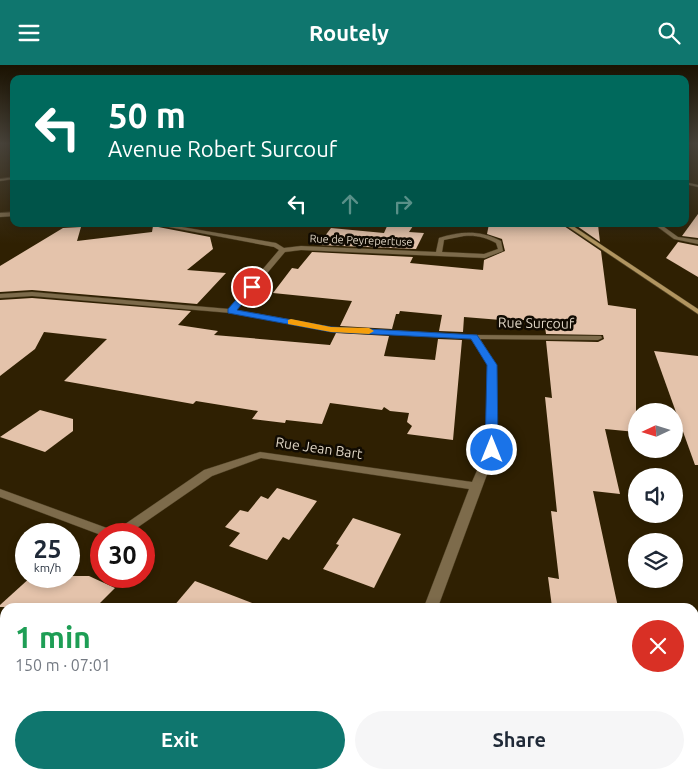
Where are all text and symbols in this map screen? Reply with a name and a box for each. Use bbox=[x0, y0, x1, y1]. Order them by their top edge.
icon: menu bbox=[15, 19, 43, 47]
icon: search bbox=[655, 19, 683, 47]
text: Routely bbox=[309, 20, 389, 45]
icon: left bbox=[25, 95, 90, 160]
text: 50 m bbox=[108, 95, 186, 135]
text: Avenue Robert Surcouf bbox=[108, 136, 337, 161]
icon: left bbox=[283, 190, 311, 218]
icon: ahead bbox=[336, 190, 364, 218]
icon: right bbox=[389, 190, 417, 218]
street label: Rue de Peyrepertuse bbox=[309, 232, 413, 248]
pin bbox=[231, 266, 273, 308]
icon: arrive bbox=[238, 273, 266, 301]
street label: Rue Surcouf bbox=[498, 314, 575, 332]
north arrow bbox=[628, 403, 682, 457]
map controls bbox=[628, 403, 683, 588]
position arrow bbox=[465, 423, 517, 475]
street label: Rue Jean Bart bbox=[275, 434, 364, 462]
button: sound bbox=[628, 468, 683, 523]
speed limit sign: 30 bbox=[90, 523, 155, 588]
button: layers bbox=[628, 533, 683, 588]
text: 25 bbox=[33, 535, 62, 563]
text: km/h bbox=[34, 561, 61, 574]
text: 1 min bbox=[15, 620, 91, 654]
button: close bbox=[632, 620, 684, 672]
text: 150 m · 07:01 bbox=[15, 656, 111, 674]
button: Exit bbox=[15, 711, 345, 769]
button: Share bbox=[355, 711, 684, 769]

